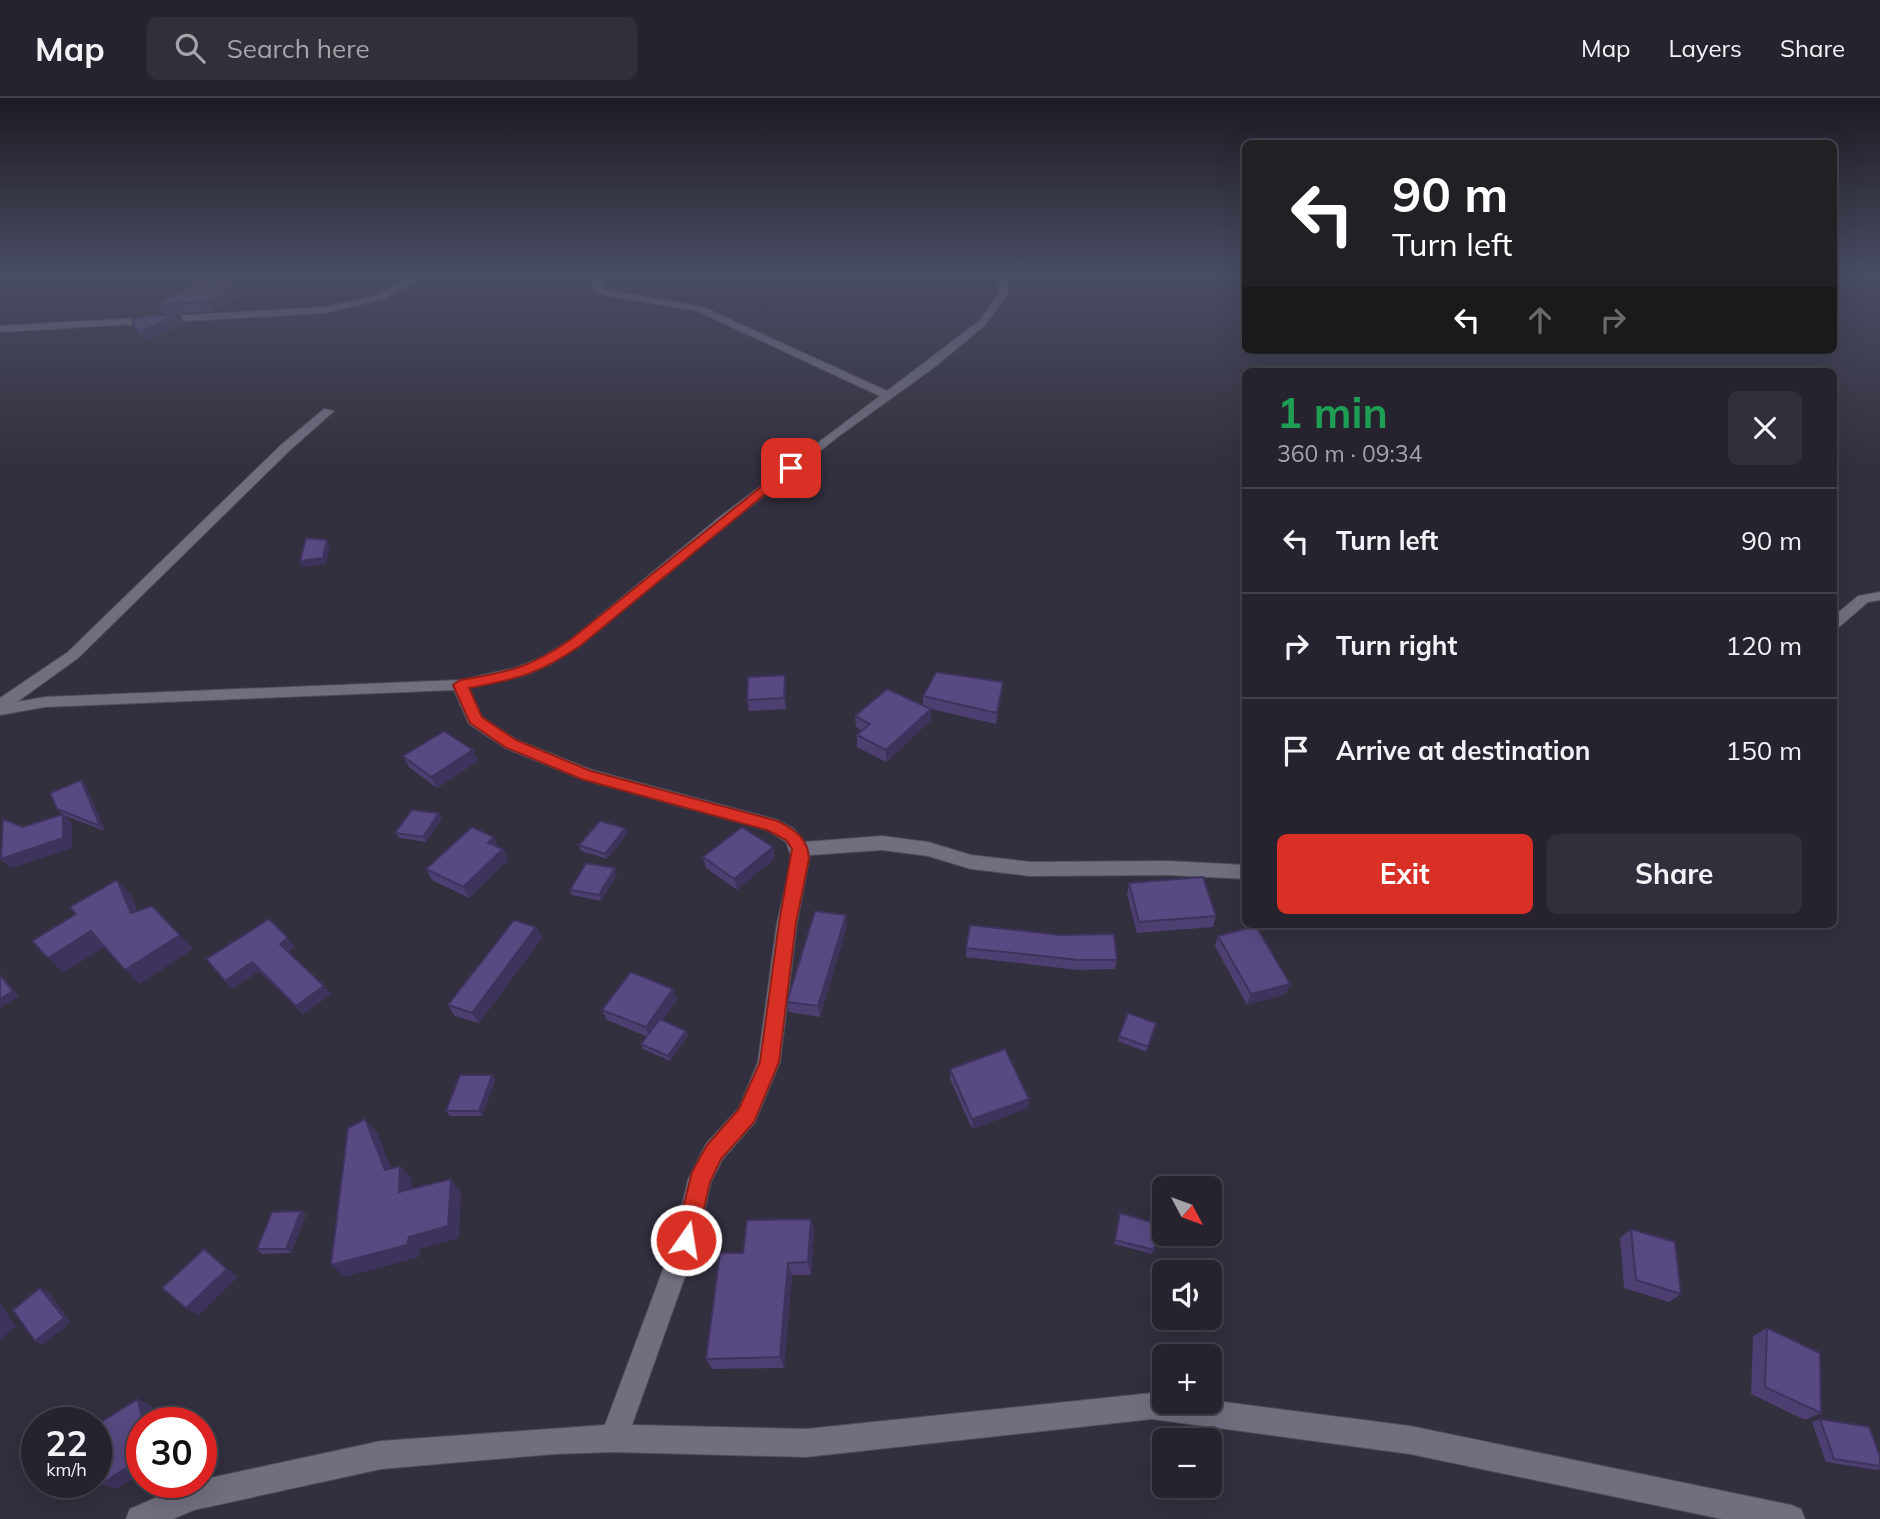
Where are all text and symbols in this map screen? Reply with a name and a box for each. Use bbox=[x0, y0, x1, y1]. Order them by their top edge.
search box bbox=[147, 17, 637, 80]
text: Map bbox=[35, 28, 105, 69]
icon: search bbox=[171, 29, 209, 67]
text: Search here bbox=[227, 32, 370, 65]
text: Map bbox=[1581, 33, 1630, 63]
text: Layers bbox=[1668, 33, 1742, 63]
text: Share bbox=[1780, 33, 1845, 63]
text: 90 m bbox=[1392, 163, 1508, 224]
icon: left bbox=[1277, 168, 1368, 259]
text: Turn left bbox=[1392, 224, 1512, 264]
icon: left bbox=[1448, 301, 1486, 339]
icon: ahead bbox=[1521, 301, 1559, 339]
icon: right bbox=[1594, 301, 1632, 339]
text: 1 min bbox=[1277, 386, 1388, 439]
button: close bbox=[1728, 391, 1802, 465]
pin bbox=[761, 438, 821, 498]
text: 360 m · 09:34 bbox=[1277, 439, 1422, 468]
icon: arrive bbox=[772, 449, 810, 487]
icon: left bbox=[1277, 522, 1315, 560]
text: Turn left bbox=[1336, 524, 1438, 557]
text: 90 m bbox=[1741, 524, 1802, 557]
icon: right bbox=[1277, 627, 1315, 665]
text: Turn right bbox=[1336, 629, 1457, 662]
text: 120 m bbox=[1726, 629, 1802, 662]
icon: arrive bbox=[1277, 732, 1315, 770]
text: Arrive at destination bbox=[1336, 734, 1591, 767]
text: 150 m bbox=[1726, 734, 1802, 767]
button: Exit bbox=[1277, 834, 1533, 914]
button: Share bbox=[1547, 834, 1802, 914]
north arrow bbox=[1152, 1176, 1222, 1246]
map controls bbox=[1152, 1176, 1222, 1498]
position arrow bbox=[649, 1203, 723, 1277]
button: sound bbox=[1152, 1260, 1222, 1330]
button: + bbox=[1152, 1344, 1222, 1414]
speed limit sign: 30 bbox=[126, 1407, 217, 1498]
text: 22 bbox=[45, 1421, 88, 1465]
button: − bbox=[1152, 1428, 1222, 1498]
text: km/h bbox=[46, 1458, 87, 1481]

